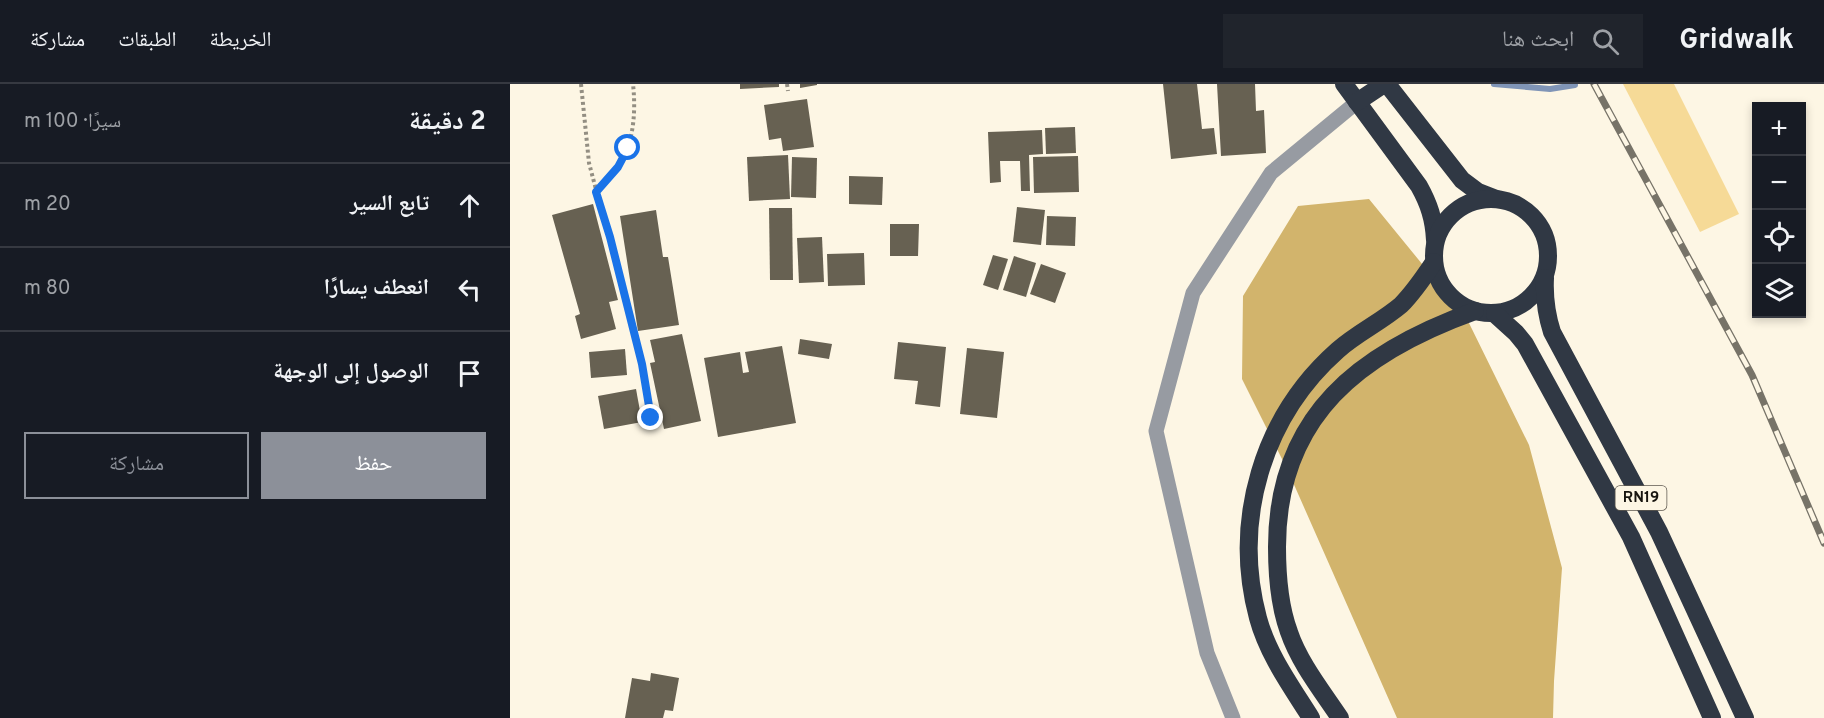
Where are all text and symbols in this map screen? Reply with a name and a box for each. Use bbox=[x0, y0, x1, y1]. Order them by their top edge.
search box bbox=[1223, 14, 1643, 68]
text: Gridwalk bbox=[1679, 23, 1794, 59]
icon: search bbox=[1589, 25, 1622, 58]
text: مشاركة bbox=[30, 27, 85, 54]
text: الطبقات bbox=[118, 27, 177, 54]
text: الخريطة bbox=[210, 27, 271, 54]
text: ابحث هنا bbox=[1502, 27, 1574, 54]
map controls bbox=[1752, 102, 1806, 318]
button: + bbox=[1752, 102, 1806, 156]
text: 2 دقيقة bbox=[409, 106, 486, 139]
text: سيرًا · 100 m bbox=[24, 109, 121, 135]
route start bbox=[614, 134, 640, 160]
button: − bbox=[1752, 156, 1806, 210]
icon: ahead bbox=[453, 189, 486, 222]
text: تابع السير bbox=[350, 191, 429, 218]
text: 20 m bbox=[24, 192, 71, 218]
button: locate bbox=[1752, 210, 1806, 264]
button: layers bbox=[1752, 264, 1806, 318]
icon: left bbox=[453, 273, 486, 306]
text: انعطف يسارًا bbox=[324, 275, 429, 302]
text: 80 m bbox=[24, 276, 71, 302]
icon: arrive bbox=[453, 357, 486, 390]
text: الوصول إلى الوجهة bbox=[273, 359, 429, 386]
route end bbox=[637, 404, 663, 430]
button: مشاركة bbox=[24, 432, 249, 499]
button: حفظ bbox=[261, 432, 486, 499]
road number: RN19 bbox=[1616, 486, 1666, 510]

